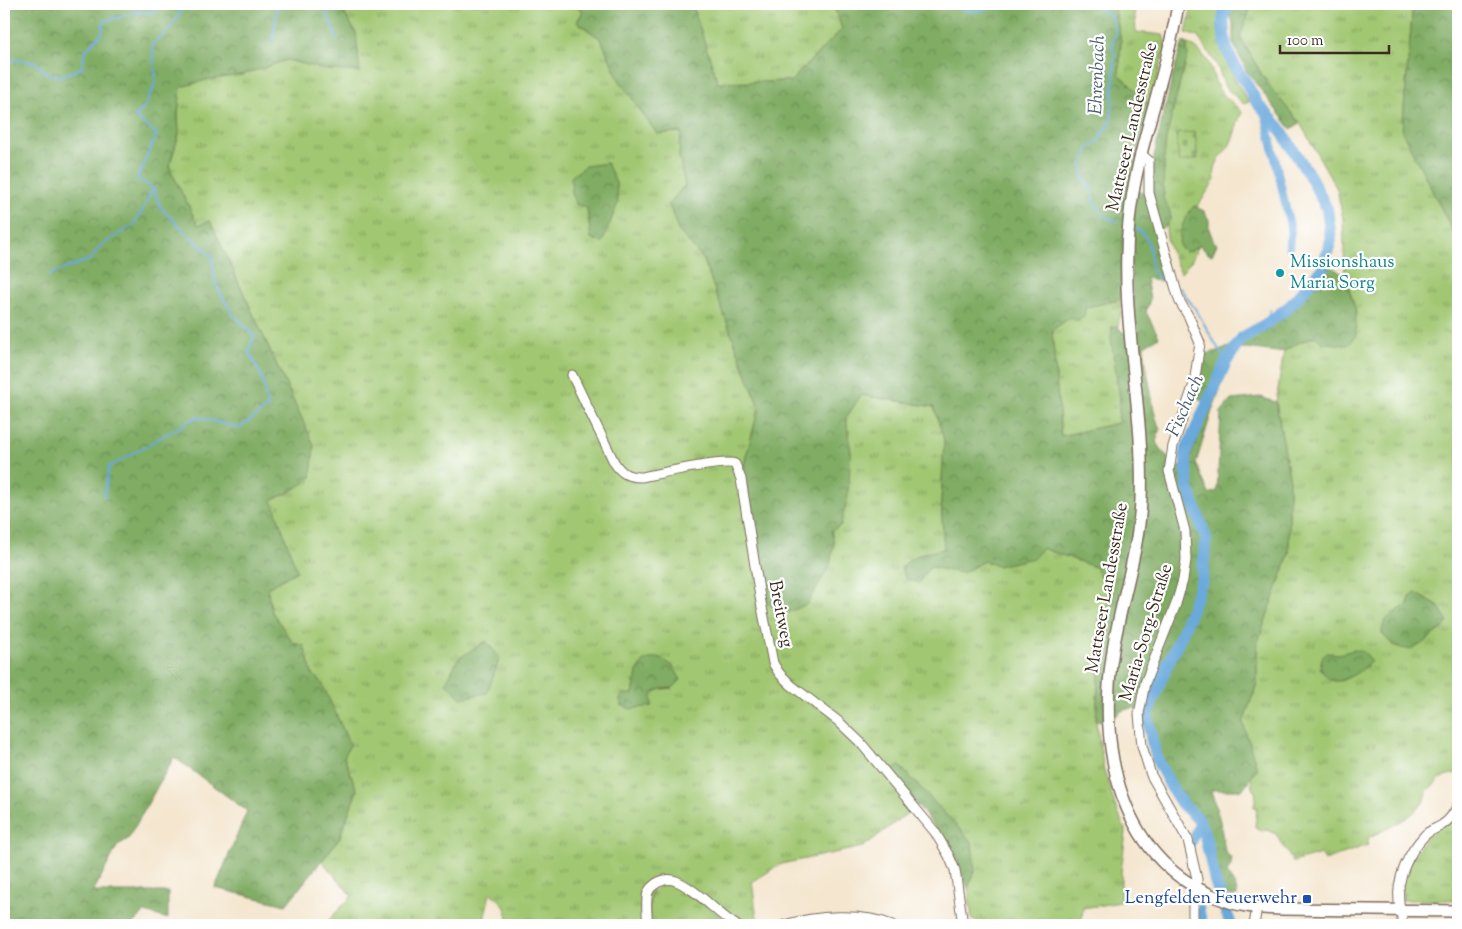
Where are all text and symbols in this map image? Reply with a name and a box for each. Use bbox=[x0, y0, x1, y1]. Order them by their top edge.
scale bar bbox=[1280, 22, 1388, 54]
text: 100 m bbox=[1287, 31, 1324, 52]
water label: Ehrenbach bbox=[1083, 34, 1113, 115]
street label: Mattseer Landesstraße bbox=[1101, 40, 1165, 214]
place label: Missionshaus Maria Sorg bbox=[1290, 250, 1394, 297]
marker: Missionshaus Maria Sorg bbox=[1274, 267, 1286, 279]
water label: Fischach bbox=[1160, 370, 1212, 441]
street label: Mattseer Landesstraße bbox=[1080, 501, 1136, 675]
street label: Maria-Sorg-Straße bbox=[1114, 561, 1180, 705]
street label: Breitweg bbox=[761, 578, 799, 650]
place label: Lengfelden Feuerwehr bbox=[1125, 886, 1297, 912]
marker: Lengfelden Feuerwehr bbox=[1301, 893, 1313, 905]

